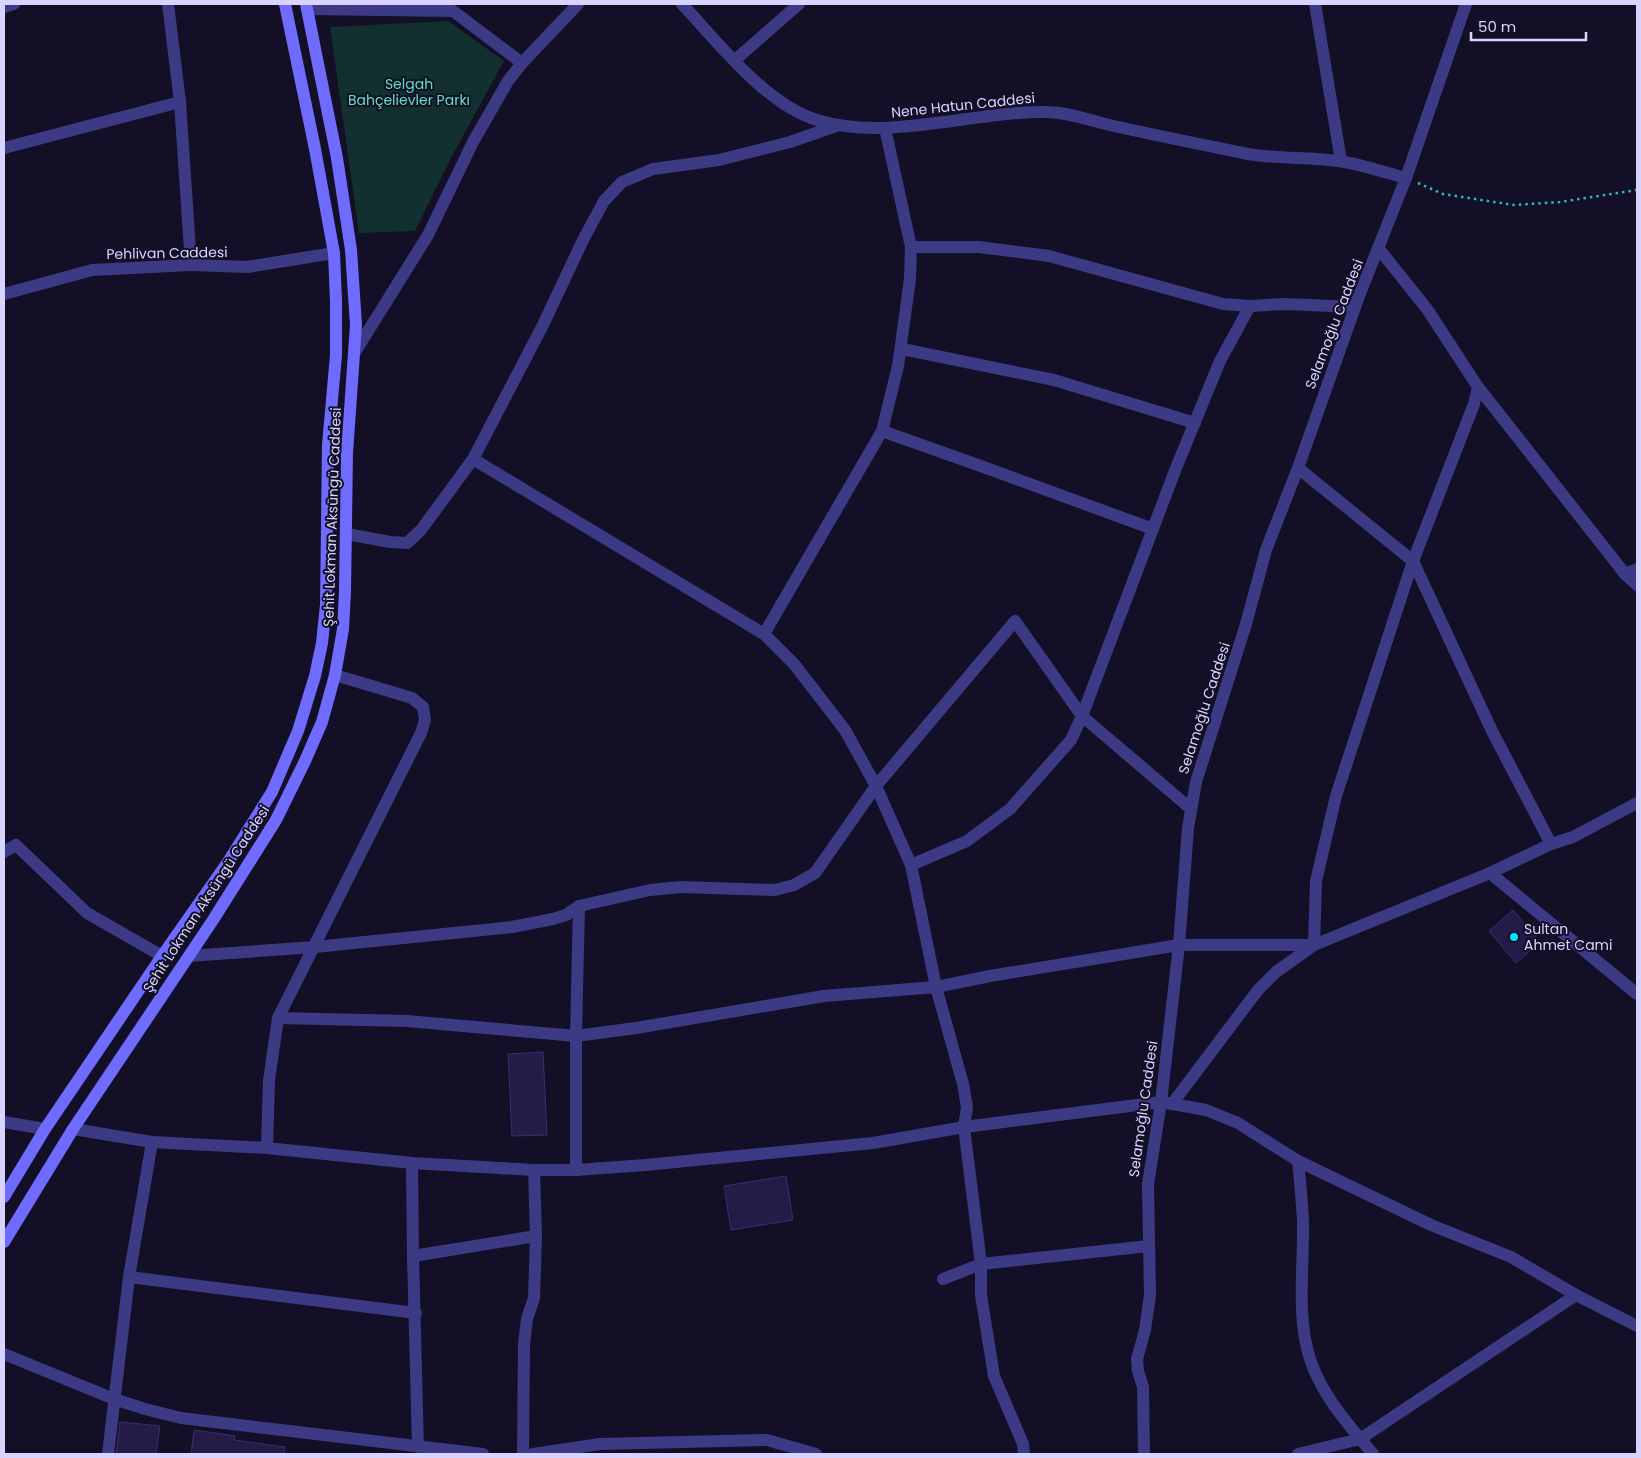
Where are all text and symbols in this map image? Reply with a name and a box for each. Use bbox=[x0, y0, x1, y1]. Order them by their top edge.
scale bar bbox=[1471, 10, 1586, 42]
text: 50 m bbox=[1478, 16, 1516, 37]
park label: Selgah Bahçelievler Parkı bbox=[348, 74, 470, 110]
street label: Nene Hatun Caddesi bbox=[890, 88, 1036, 122]
street label: Pehlivan Caddesi bbox=[106, 242, 228, 264]
street label: Selamoğlu Caddesi bbox=[1300, 256, 1368, 392]
street label: Şehit Lokman Aksüngü Caddesi bbox=[318, 407, 346, 627]
street label: Selamoğlu Caddesi bbox=[1173, 640, 1235, 776]
street label: Şehit Lokman Aksüngü Caddesi bbox=[138, 801, 274, 997]
place label: Sultan Ahmet Cami bbox=[1524, 919, 1612, 955]
marker: Sultan Ahmet Cami bbox=[1508, 931, 1520, 943]
street label: Selamoğlu Caddesi bbox=[1124, 1040, 1162, 1178]

